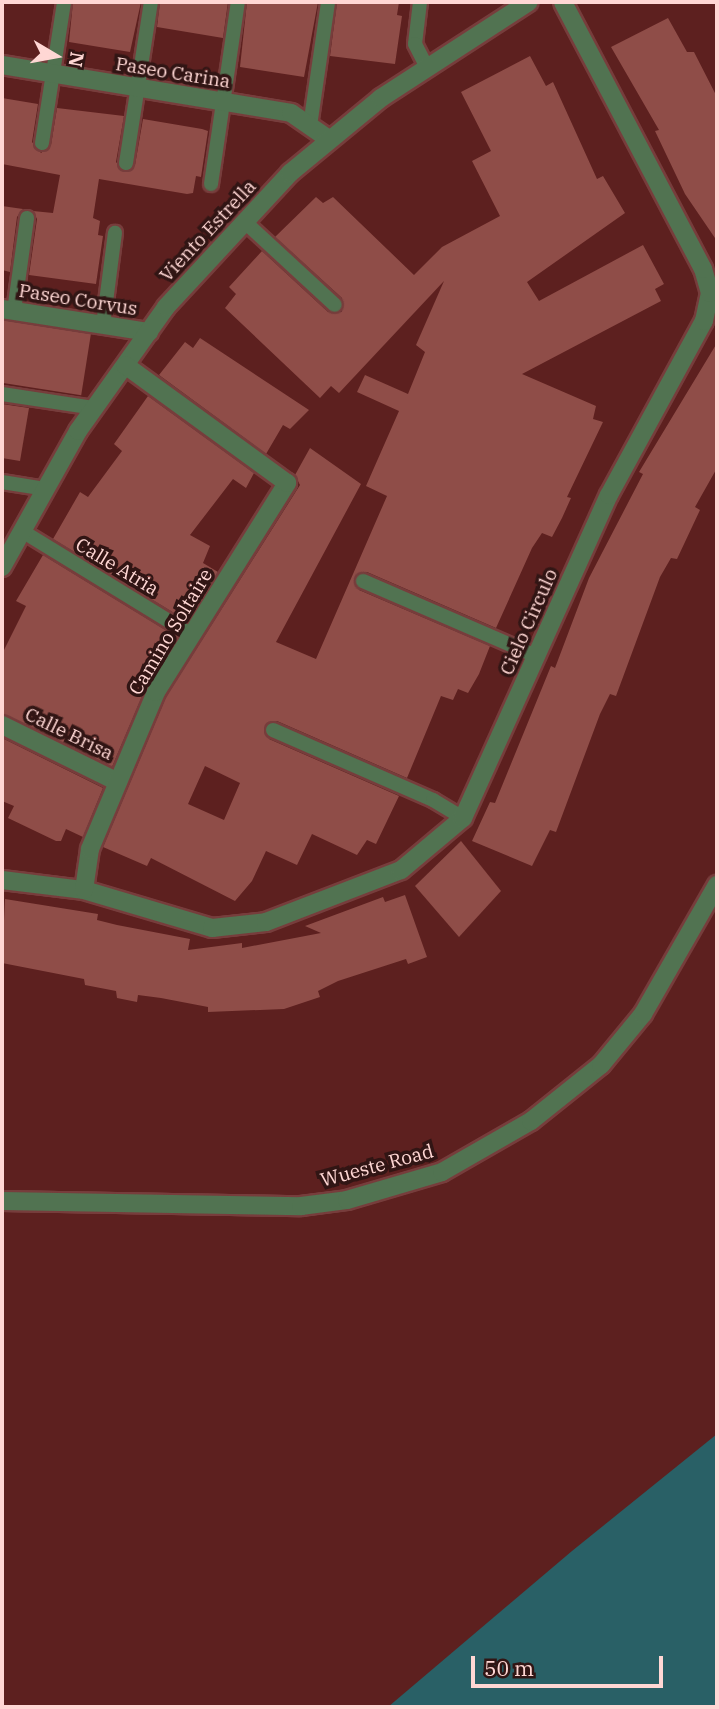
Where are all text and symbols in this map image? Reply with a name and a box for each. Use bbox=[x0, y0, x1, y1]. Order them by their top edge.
north arrow bbox=[21, 21, 91, 91]
text: N bbox=[64, 50, 90, 69]
street label: Paseo Carina bbox=[114, 53, 232, 93]
street label: Viento Estrella bbox=[155, 175, 261, 287]
street label: Paseo Corvus bbox=[17, 279, 139, 321]
street label: Calle Atria bbox=[71, 533, 163, 601]
street label: Camino Soltaire bbox=[124, 565, 218, 699]
street label: Cielo Circulo bbox=[495, 565, 563, 679]
street label: Calle Brisa bbox=[21, 703, 117, 765]
street label: Wueste Road bbox=[318, 1140, 436, 1192]
scale bar bbox=[474, 1642, 666, 1686]
text: 50 m bbox=[484, 1654, 534, 1682]

